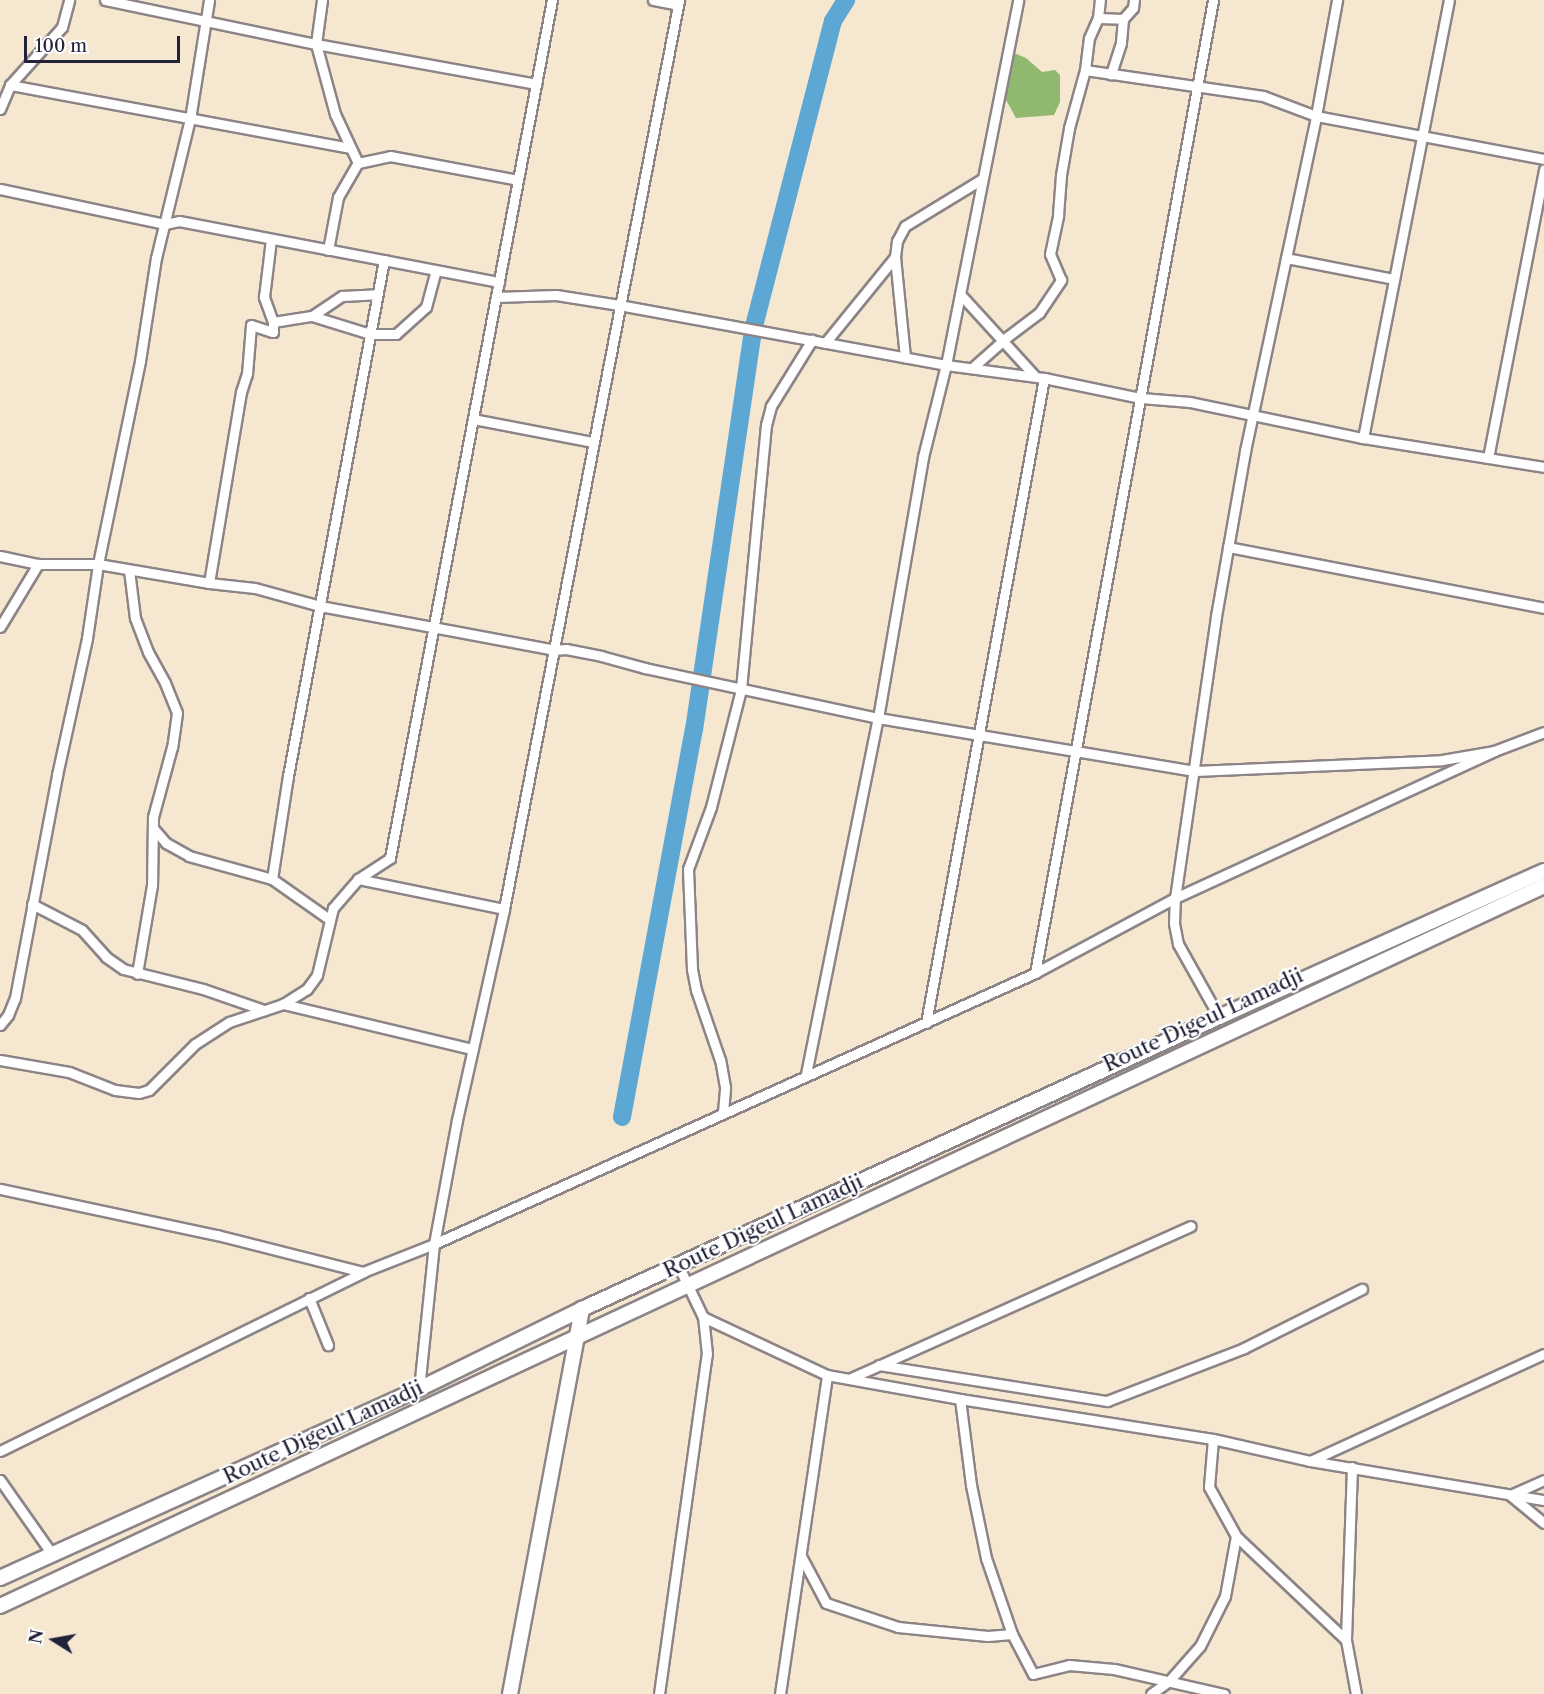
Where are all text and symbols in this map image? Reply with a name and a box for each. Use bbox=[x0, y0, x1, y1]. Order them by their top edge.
scale bar bbox=[27, 24, 183, 62]
text: 100 m bbox=[35, 35, 87, 57]
street label: Route Digeul Lamadji bbox=[1099, 963, 1307, 1077]
street label: Route Digeul Lamadji bbox=[659, 1169, 867, 1283]
street label: Route Digeul Lamadji bbox=[219, 1375, 427, 1489]
north arrow bbox=[24, 1610, 84, 1670]
text: N bbox=[25, 1628, 47, 1645]

